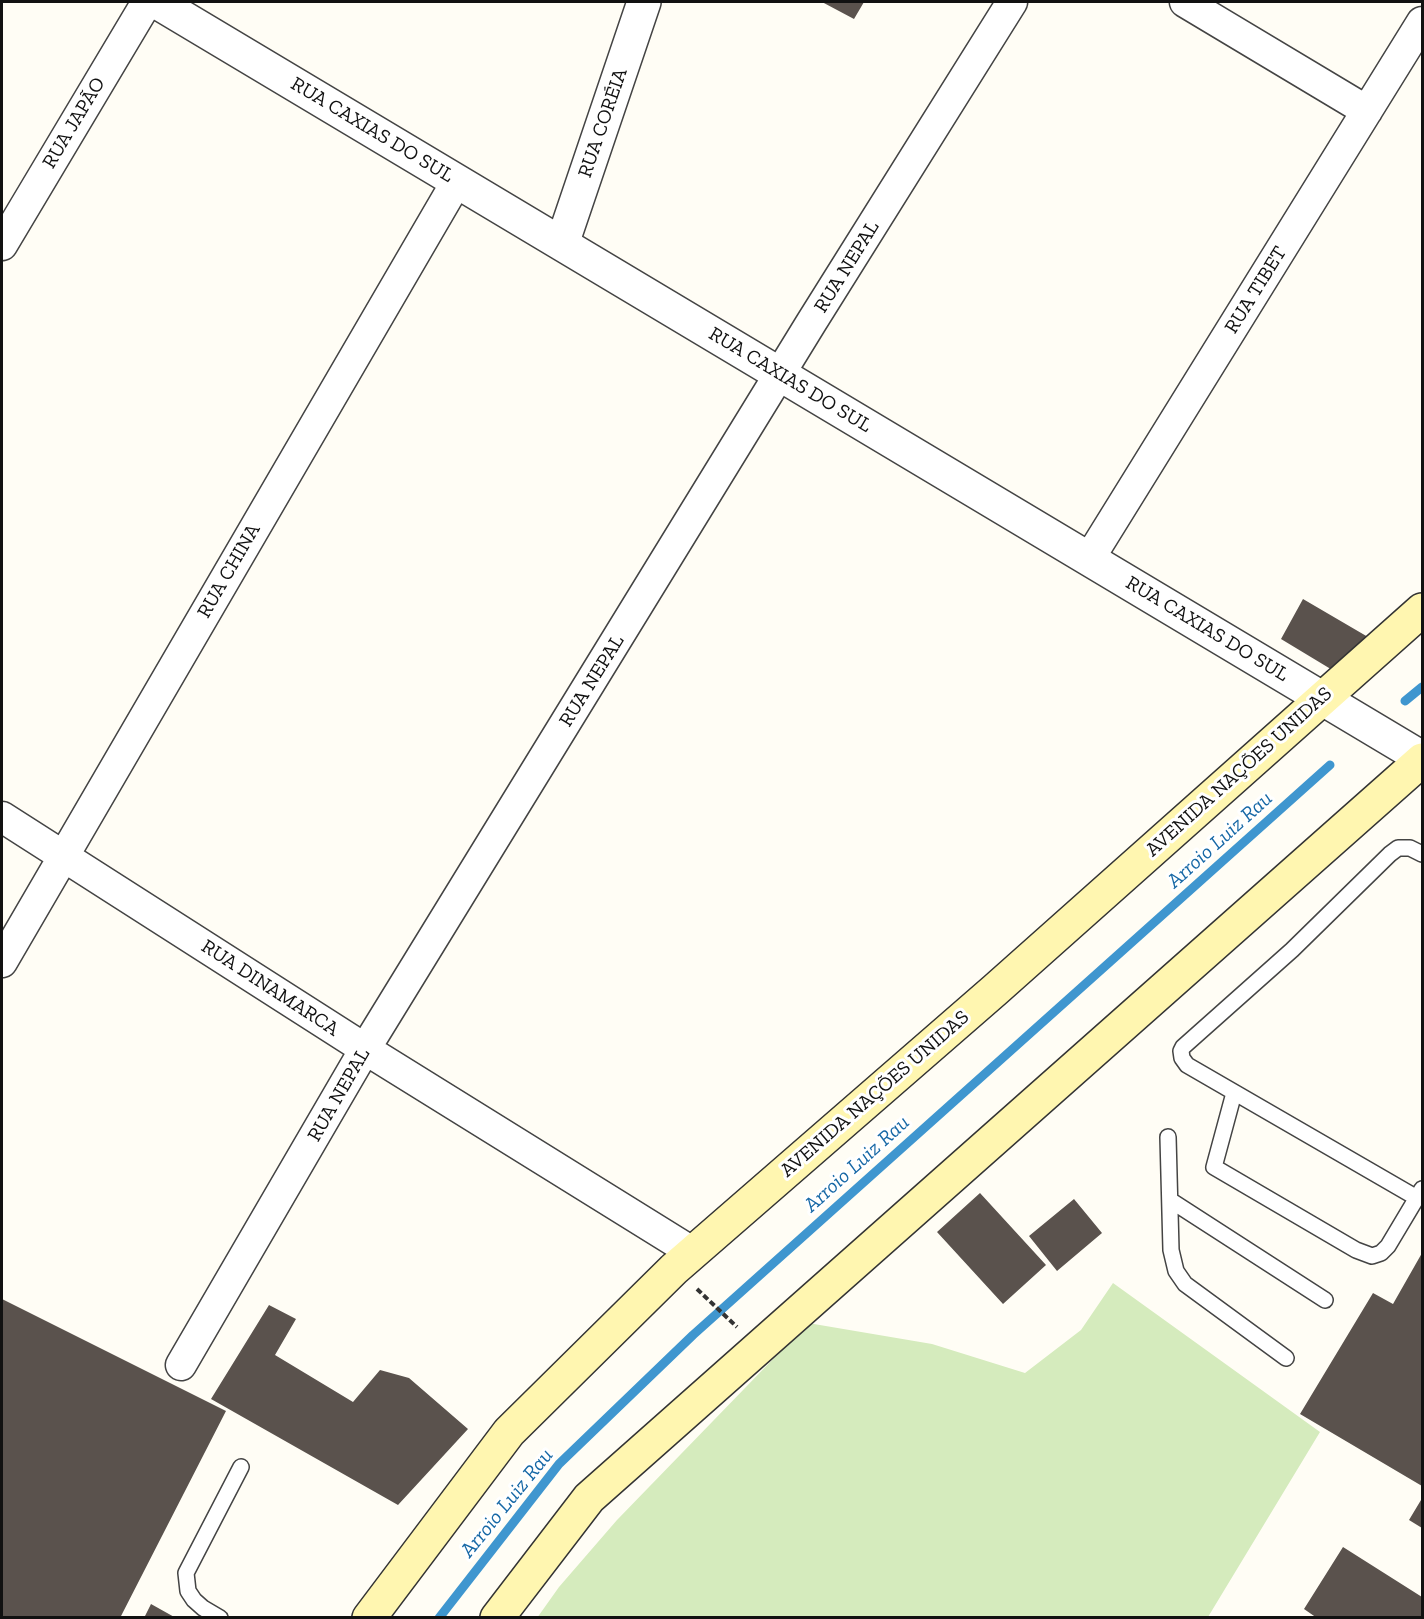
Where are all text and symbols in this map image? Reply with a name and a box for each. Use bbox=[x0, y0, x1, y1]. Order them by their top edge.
street label: RUA CORÉIA bbox=[573, 65, 633, 181]
street label: RUA CAXIAS DO SUL bbox=[286, 72, 458, 188]
street label: RUA JAPÃO bbox=[37, 73, 111, 173]
street label: RUA NEPAL bbox=[809, 217, 885, 317]
street label: RUA TIBET bbox=[1220, 242, 1292, 338]
street label: RUA CAXIAS DO SUL bbox=[704, 322, 876, 438]
street label: RUA CHINA bbox=[192, 520, 266, 622]
street label: RUA CAXIAS DO SUL bbox=[1121, 571, 1293, 687]
street label: RUA NEPAL bbox=[554, 631, 630, 731]
street label: AVENIDA NAÇÕES UNIDAS bbox=[1141, 682, 1337, 862]
water label: Arroio Luiz Rau bbox=[1162, 786, 1278, 894]
street label: RUA DINAMARCA bbox=[197, 935, 343, 1041]
street label: AVENIDA NAÇÕES UNIDAS bbox=[776, 1005, 974, 1183]
street label: RUA NEPAL bbox=[303, 1044, 375, 1146]
water label: Arroio Luiz Rau bbox=[799, 1110, 915, 1218]
water label: Arroio Luiz Rau bbox=[455, 1443, 559, 1563]

